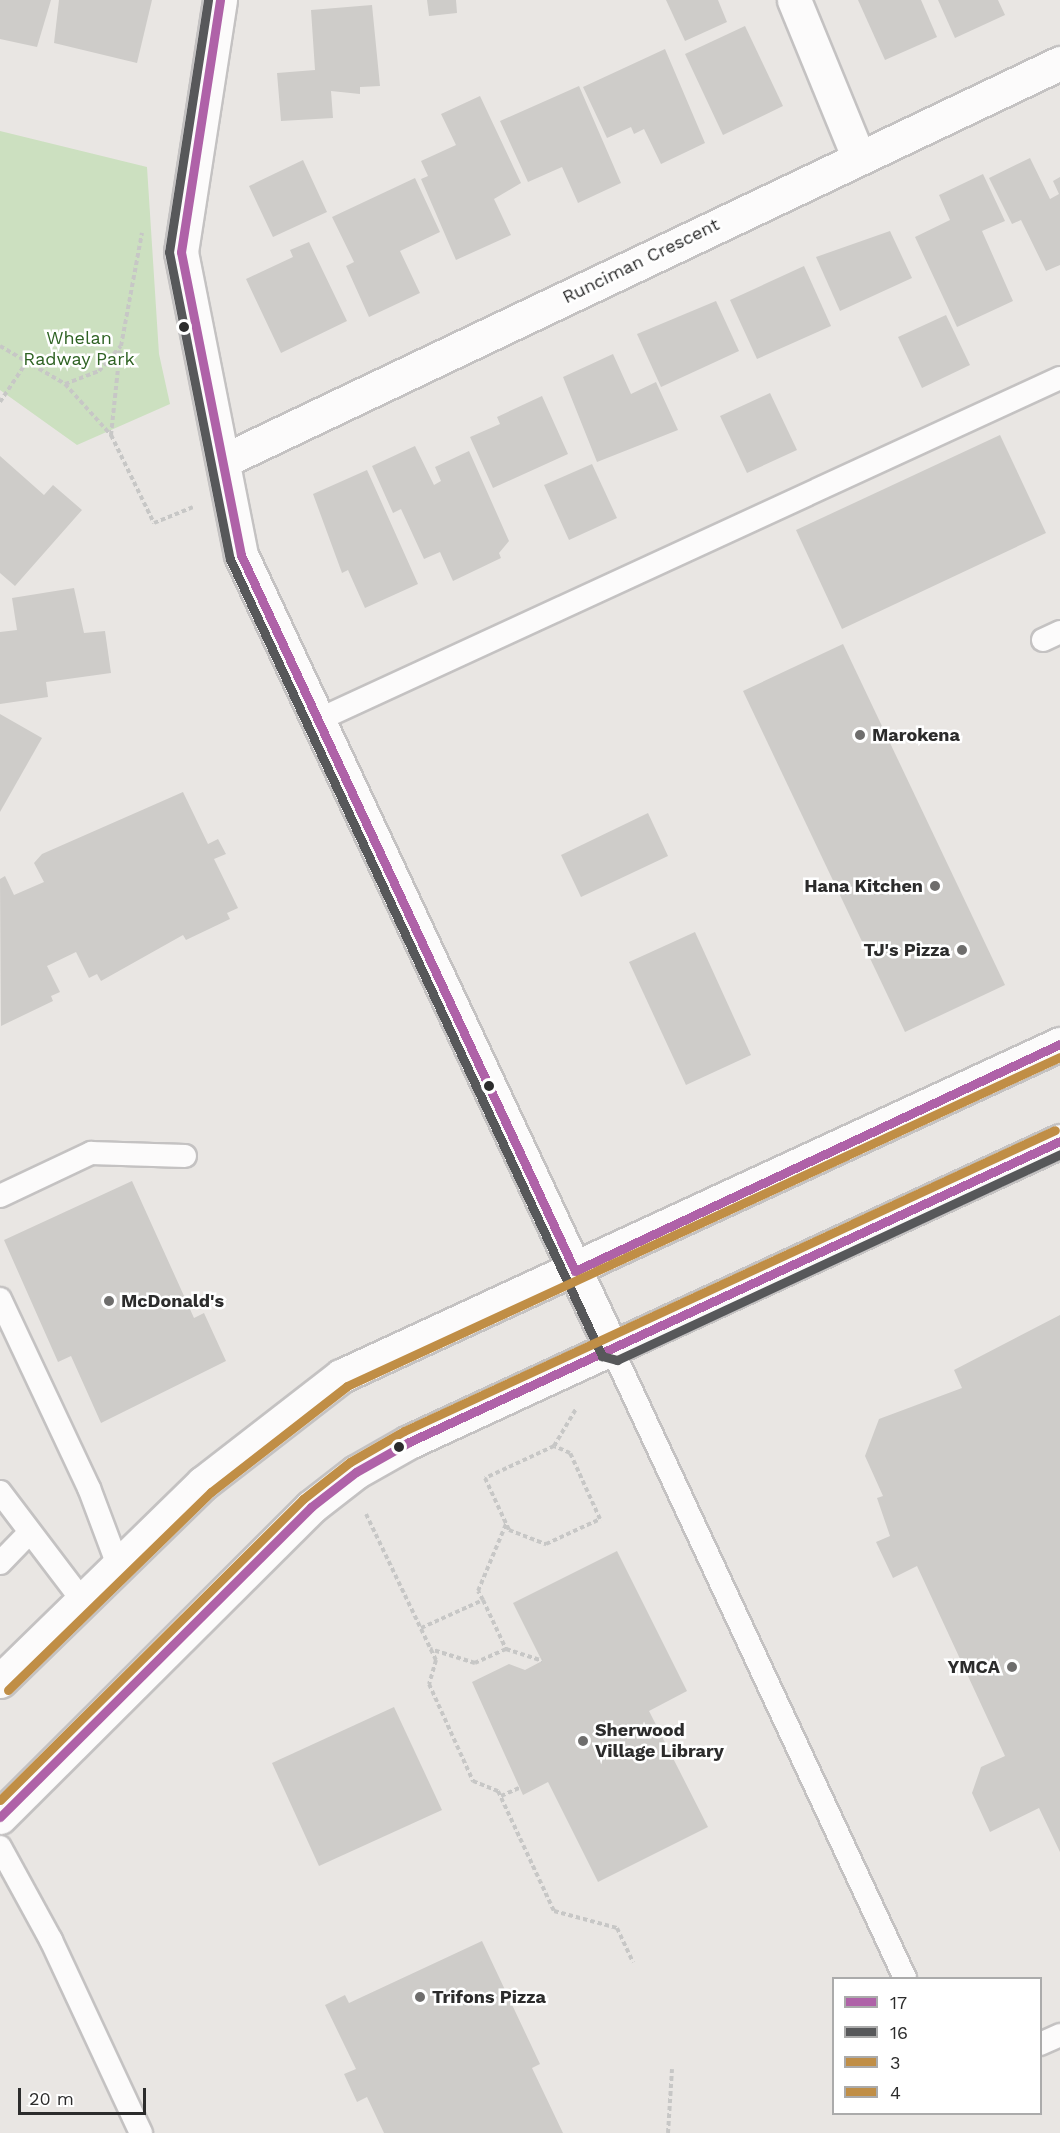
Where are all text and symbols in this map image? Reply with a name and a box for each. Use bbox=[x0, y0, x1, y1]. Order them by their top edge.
street label: Runciman Crescent bbox=[559, 214, 723, 308]
unlabelled marker bbox=[178, 321, 190, 333]
park label: Whelan Radway Park bbox=[23, 328, 135, 370]
place label: Marokena bbox=[872, 724, 960, 746]
marker: Marokena bbox=[853, 728, 867, 742]
place label: Hana Kitchen bbox=[804, 875, 923, 897]
marker: Hana Kitchen bbox=[928, 879, 942, 893]
place label: TJ's Pizza bbox=[863, 939, 950, 961]
marker: TJ's Pizza bbox=[955, 943, 969, 957]
unlabelled marker bbox=[483, 1080, 495, 1092]
place label: McDonald's bbox=[121, 1290, 224, 1312]
marker: McDonald's bbox=[102, 1294, 116, 1308]
unlabelled marker bbox=[393, 1441, 405, 1453]
place label: YMCA bbox=[947, 1656, 1000, 1678]
marker: YMCA bbox=[1005, 1660, 1019, 1674]
place label: Sherwood Village Library bbox=[595, 1720, 724, 1762]
marker: Sherwood Village Library bbox=[576, 1734, 590, 1748]
legend bbox=[832, 1977, 1042, 2115]
place label: Trifons Pizza bbox=[432, 1986, 546, 2008]
marker: Trifons Pizza bbox=[413, 1990, 427, 2004]
text: 17 bbox=[890, 1992, 907, 2013]
text: 16 bbox=[890, 2022, 908, 2043]
text: 3 bbox=[890, 2052, 901, 2073]
scale bar bbox=[21, 2076, 148, 2114]
text: 4 bbox=[890, 2082, 901, 2103]
text: 20 m bbox=[29, 2088, 74, 2109]

